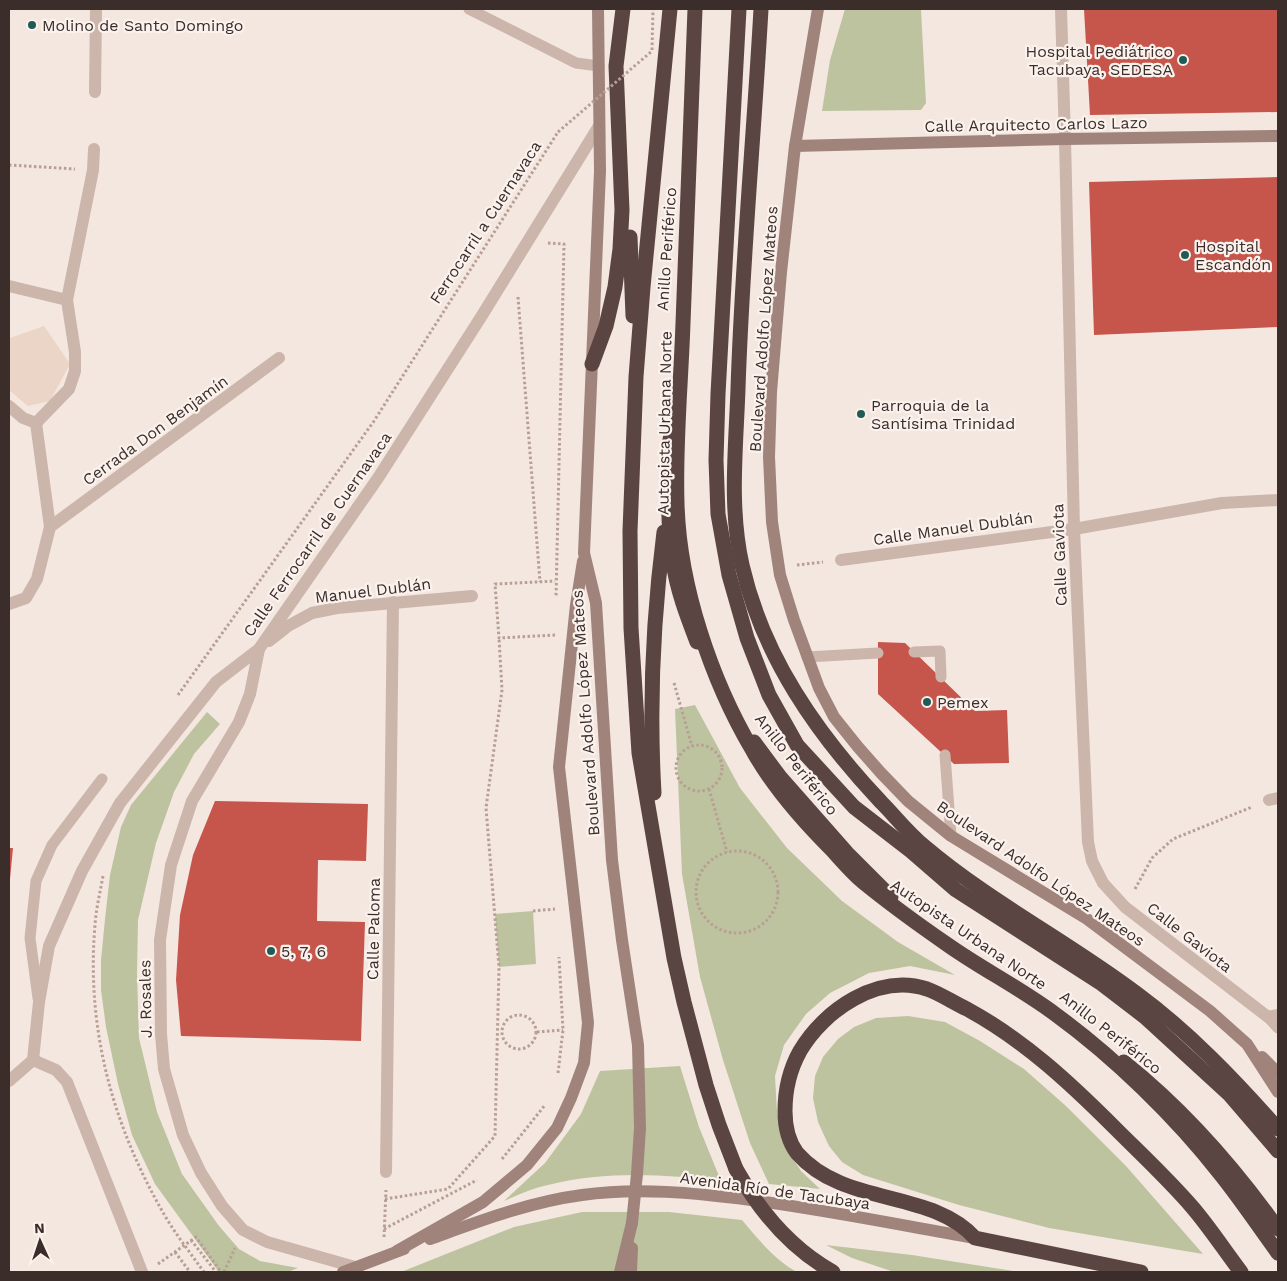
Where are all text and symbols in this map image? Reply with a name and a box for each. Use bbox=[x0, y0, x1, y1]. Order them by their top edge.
place label: Molino de Santo Domingo bbox=[42, 16, 243, 35]
marker: Molino de Santo Domingo bbox=[26, 19, 38, 31]
place label: Hospital Pediátrico Tacubaya, SEDESA bbox=[1026, 42, 1173, 79]
marker: Hospital Pediátrico Tacubaya, SEDESA bbox=[1177, 54, 1189, 66]
street label: Calle Arquitecto Carlos Lazo bbox=[924, 113, 1148, 136]
street label: Ferrocarril a Cuernavaca bbox=[426, 137, 545, 307]
street label: Anillo Periférico bbox=[653, 187, 680, 311]
street label: Boulevard Adolfo López Mateos bbox=[745, 205, 782, 453]
place label: Hospital Escandón bbox=[1195, 237, 1271, 274]
marker: Hospital Escandón bbox=[1179, 249, 1191, 261]
street label: Autopista Urbana Norte bbox=[653, 331, 676, 515]
street label: Cerrada Don Benjamín bbox=[79, 371, 232, 490]
place label: Parroquia de la Santísima Trinidad bbox=[871, 396, 1015, 433]
marker: Parroquia de la Santísima Trinidad bbox=[855, 408, 867, 420]
street label: Calle Ferrocarril de Cuernavaca bbox=[239, 428, 396, 640]
street label: Calle Gaviota bbox=[1048, 503, 1071, 607]
street label: Calle Manuel Dublán bbox=[872, 508, 1034, 549]
street label: Manuel Dublán bbox=[314, 574, 432, 607]
street label: Boulevard Adolfo López Mateos bbox=[567, 589, 604, 837]
place label: Pemex bbox=[937, 693, 989, 712]
marker: Pemex bbox=[921, 696, 933, 708]
street label: Anillo Periférico bbox=[751, 710, 842, 819]
street label: Boulevard Adolfo López Mateos bbox=[933, 797, 1148, 950]
street label: Autopista Urbana Norte bbox=[887, 875, 1050, 994]
street label: Calle Paloma bbox=[363, 878, 384, 980]
street label: Calle Gaviota bbox=[1143, 898, 1236, 976]
place label: 5, 7, 6 bbox=[281, 942, 326, 961]
marker: 5, 7, 6 bbox=[265, 945, 277, 957]
street label: J. Rosales bbox=[135, 960, 156, 1038]
street label: Anillo Periférico bbox=[1056, 987, 1165, 1078]
street label: Avenida Río de Tacubaya bbox=[679, 1168, 871, 1213]
north arrow bbox=[15, 1216, 65, 1266]
text: N bbox=[34, 1220, 45, 1236]

